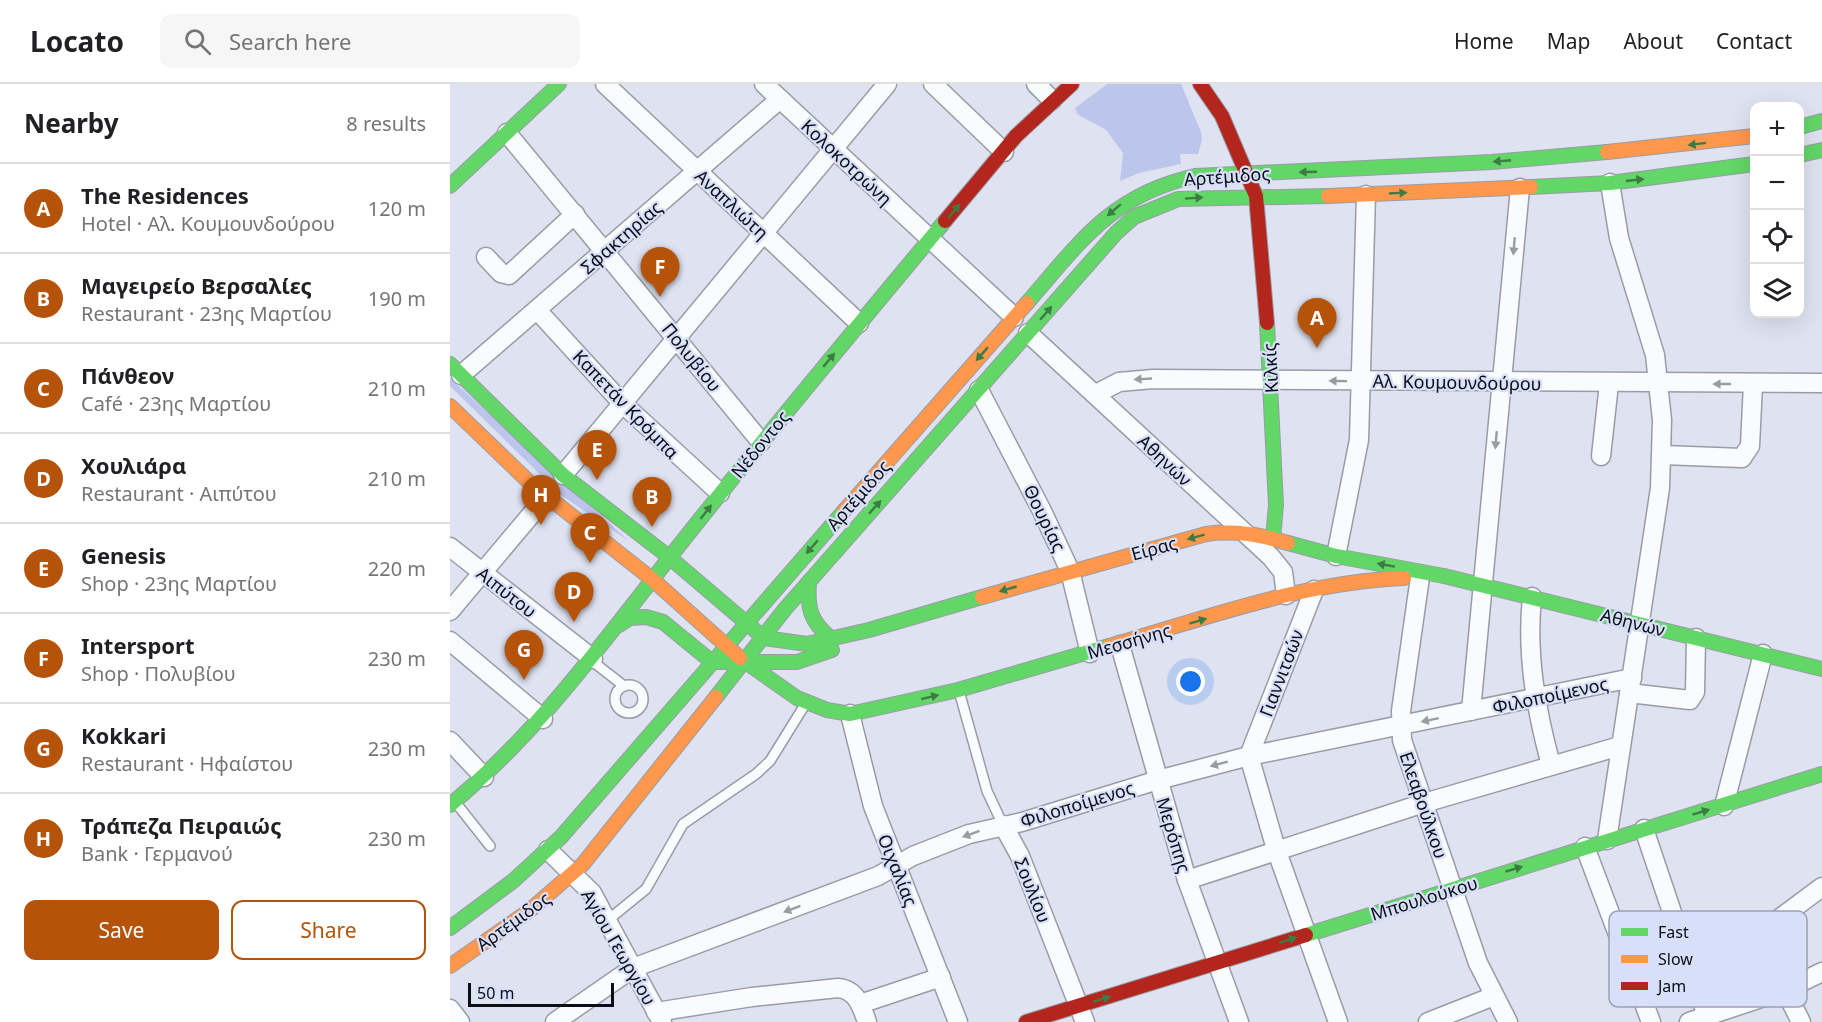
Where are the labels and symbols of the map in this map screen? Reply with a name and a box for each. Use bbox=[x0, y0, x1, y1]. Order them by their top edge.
street label: Κολοκοτρώνη bbox=[796, 114, 898, 210]
one-way arrow bbox=[1687, 139, 1706, 148]
one-way arrow bbox=[1493, 156, 1512, 166]
street label: Αρτέμιδος bbox=[1183, 161, 1271, 191]
street label: Αναπλιώτη bbox=[690, 164, 774, 244]
one-way arrow bbox=[1298, 167, 1317, 176]
one-way arrow bbox=[1625, 176, 1644, 185]
one-way arrow bbox=[1389, 189, 1408, 198]
one-way arrow bbox=[1185, 193, 1204, 202]
street label: Σφακτηρίας bbox=[575, 195, 667, 279]
one-way arrow bbox=[1107, 203, 1122, 216]
one-way arrow bbox=[947, 204, 960, 219]
one-way arrow bbox=[1509, 237, 1519, 256]
pin: F bbox=[640, 248, 680, 297]
pin: A bbox=[1298, 298, 1336, 348]
one-way arrow bbox=[1039, 305, 1052, 321]
street label: Πολυβίου bbox=[657, 318, 727, 396]
street label: Κιλκίς bbox=[1257, 342, 1283, 394]
street label: Καπετάν Κρόμπα bbox=[568, 344, 684, 464]
one-way arrow bbox=[976, 346, 989, 361]
one-way arrow bbox=[822, 352, 835, 368]
street label: Αλ. Κουμουνδούρου bbox=[1372, 369, 1542, 395]
one-way arrow bbox=[1133, 375, 1152, 384]
one-way arrow bbox=[1328, 376, 1347, 386]
one-way arrow bbox=[1712, 379, 1731, 389]
street label: Νέδοντος bbox=[725, 405, 795, 483]
street label: Αθηνών bbox=[1133, 429, 1197, 491]
pin: E bbox=[578, 430, 616, 480]
one-way arrow bbox=[1491, 431, 1501, 450]
street label: Αρτέμιδος bbox=[821, 454, 895, 535]
pin: H bbox=[522, 476, 560, 525]
pin: B bbox=[632, 478, 672, 527]
street label: Θουρίας bbox=[1018, 480, 1072, 556]
one-way arrow bbox=[868, 500, 881, 515]
one-way arrow bbox=[700, 504, 712, 520]
pin: C bbox=[570, 514, 610, 563]
street label: Είρας bbox=[1128, 530, 1180, 566]
one-way arrow bbox=[1187, 533, 1205, 542]
one-way arrow bbox=[805, 540, 818, 555]
one-way arrow bbox=[1377, 560, 1396, 569]
street label: Αιπύτου bbox=[472, 561, 542, 623]
pin: D bbox=[554, 572, 594, 622]
one-way arrow bbox=[999, 585, 1017, 594]
street label: Αθηνών bbox=[1598, 602, 1668, 642]
one-way arrow bbox=[1189, 616, 1207, 625]
street label: Μεσσήνης bbox=[1084, 618, 1174, 664]
street label: Γιαννιτσών bbox=[1253, 626, 1309, 720]
pin: G bbox=[504, 630, 544, 680]
your location bbox=[1176, 667, 1205, 696]
street label: Φιλοποίμενος bbox=[1490, 671, 1610, 719]
one-way arrow bbox=[920, 691, 939, 701]
one-way arrow bbox=[1421, 716, 1440, 725]
street label: Ελεαβούλκου bbox=[1394, 748, 1454, 862]
one-way arrow bbox=[1210, 759, 1228, 769]
street label: Φιλοποίμενος bbox=[1017, 775, 1137, 833]
street label: Μερόπης bbox=[1151, 794, 1197, 876]
one-way arrow bbox=[1692, 807, 1710, 816]
one-way arrow bbox=[962, 829, 980, 839]
street label: Οιχαλίας bbox=[873, 830, 923, 910]
street label: Σουλίου bbox=[1009, 854, 1057, 926]
one-way arrow bbox=[1505, 864, 1523, 874]
street label: Μπουλούκου bbox=[1367, 870, 1481, 926]
street label: Αγίου Γεωργίου bbox=[576, 885, 662, 1009]
street label: Αρτέμιδος bbox=[471, 886, 555, 956]
one-way arrow bbox=[782, 904, 800, 914]
legend bbox=[1609, 911, 1807, 1007]
text: Fast bbox=[1658, 921, 1689, 943]
one-way arrow bbox=[1279, 935, 1297, 945]
text: Slow bbox=[1658, 948, 1693, 970]
text: Jam bbox=[1656, 975, 1686, 997]
scale bar bbox=[468, 980, 614, 1008]
one-way arrow bbox=[1093, 994, 1111, 1003]

